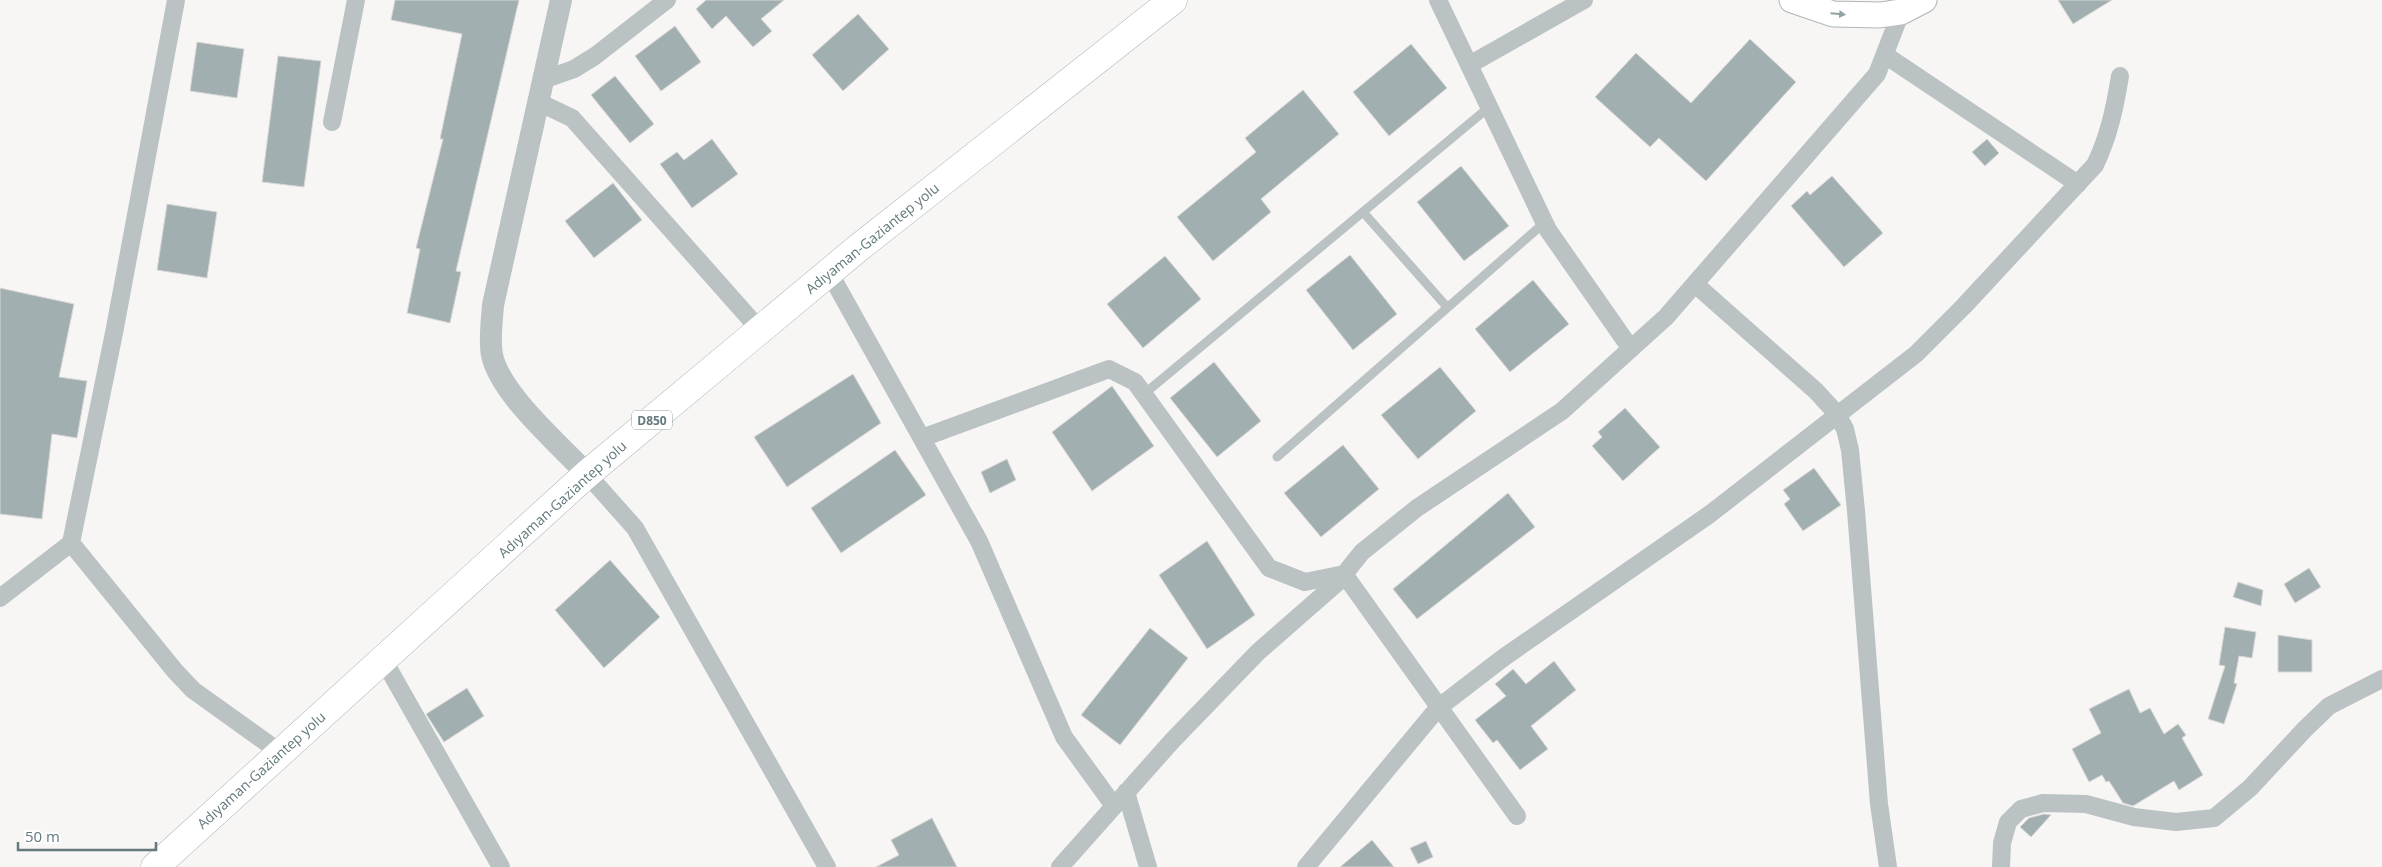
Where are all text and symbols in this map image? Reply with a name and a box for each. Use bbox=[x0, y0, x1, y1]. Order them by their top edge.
one-way arrow bbox=[1830, 10, 1846, 18]
street label: Adıyaman-Gaziantep yolu bbox=[801, 178, 943, 298]
road number: D850 bbox=[632, 410, 672, 430]
street label: Adıyaman-Gaziantep yolu bbox=[494, 436, 630, 562]
street label: Adıyaman-Gaziantep yolu bbox=[193, 707, 329, 833]
scale bar bbox=[18, 820, 155, 852]
text: 50 m bbox=[25, 826, 60, 846]

